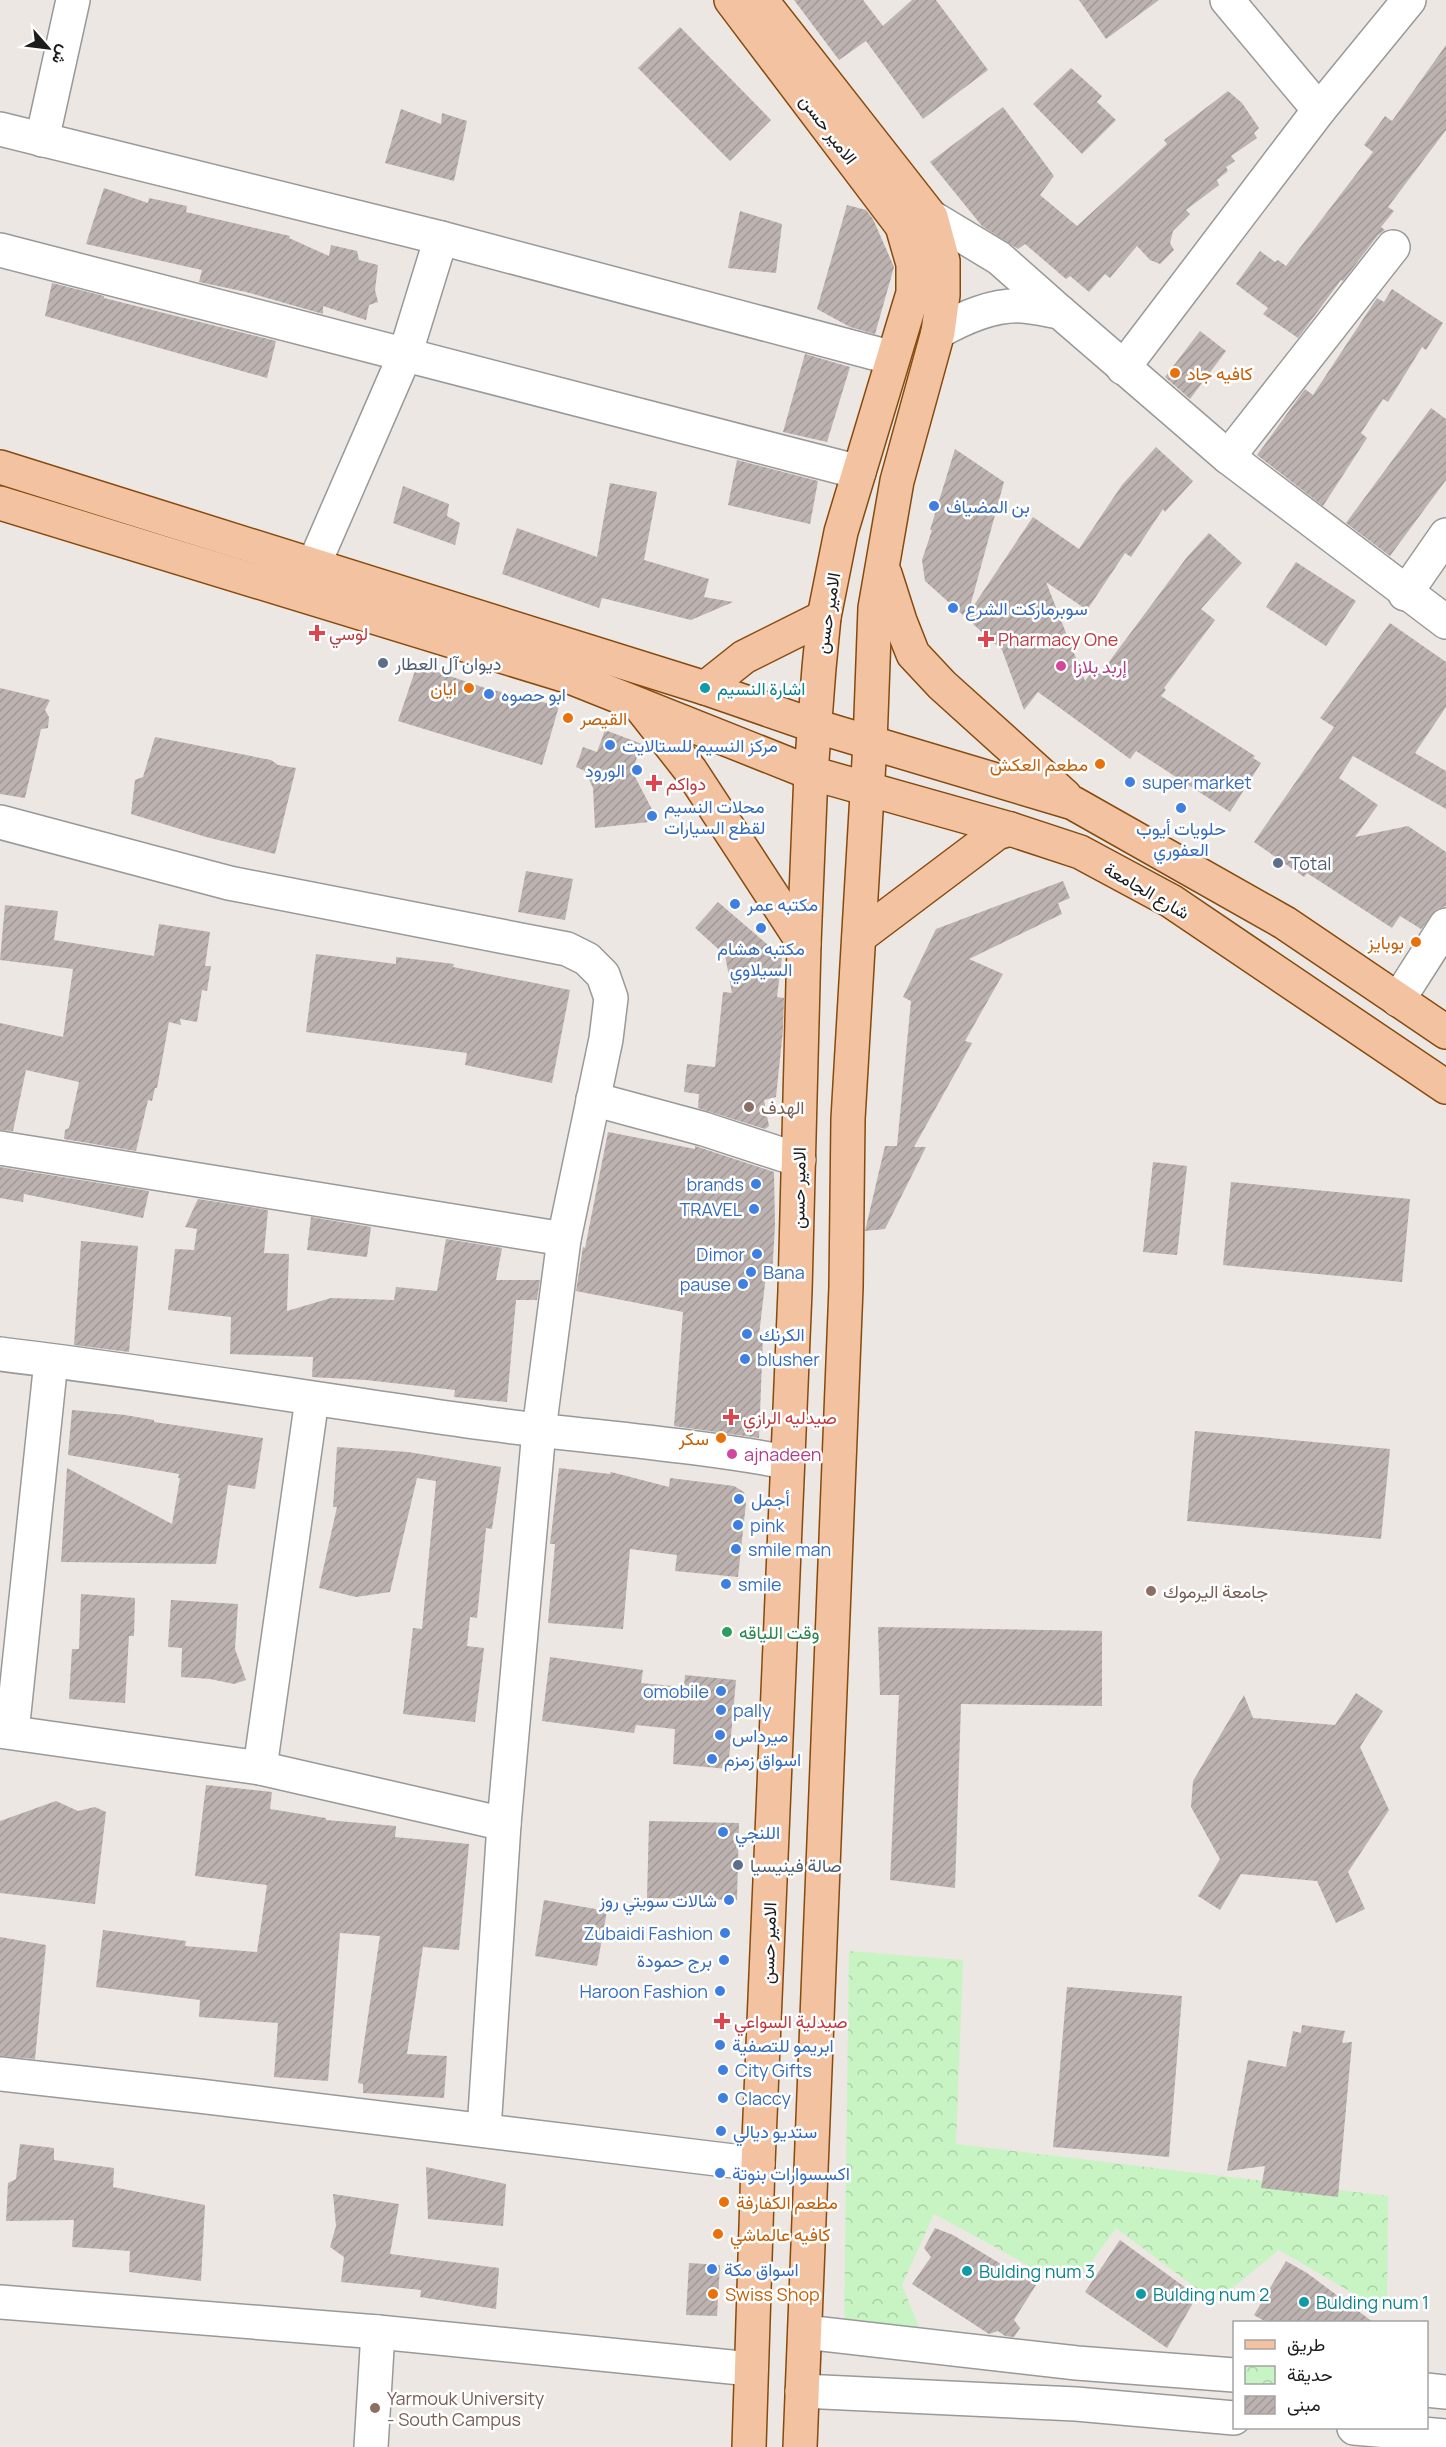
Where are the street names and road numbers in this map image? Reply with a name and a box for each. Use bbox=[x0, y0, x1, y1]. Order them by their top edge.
street label: الامير حسن bbox=[795, 89, 863, 169]
street label: الامير حسن bbox=[809, 571, 845, 655]
street label: شارع الجامعة bbox=[1099, 856, 1194, 925]
street label: الامير حسن bbox=[785, 1147, 811, 1229]
street label: الامير حسن bbox=[755, 1902, 781, 1984]

